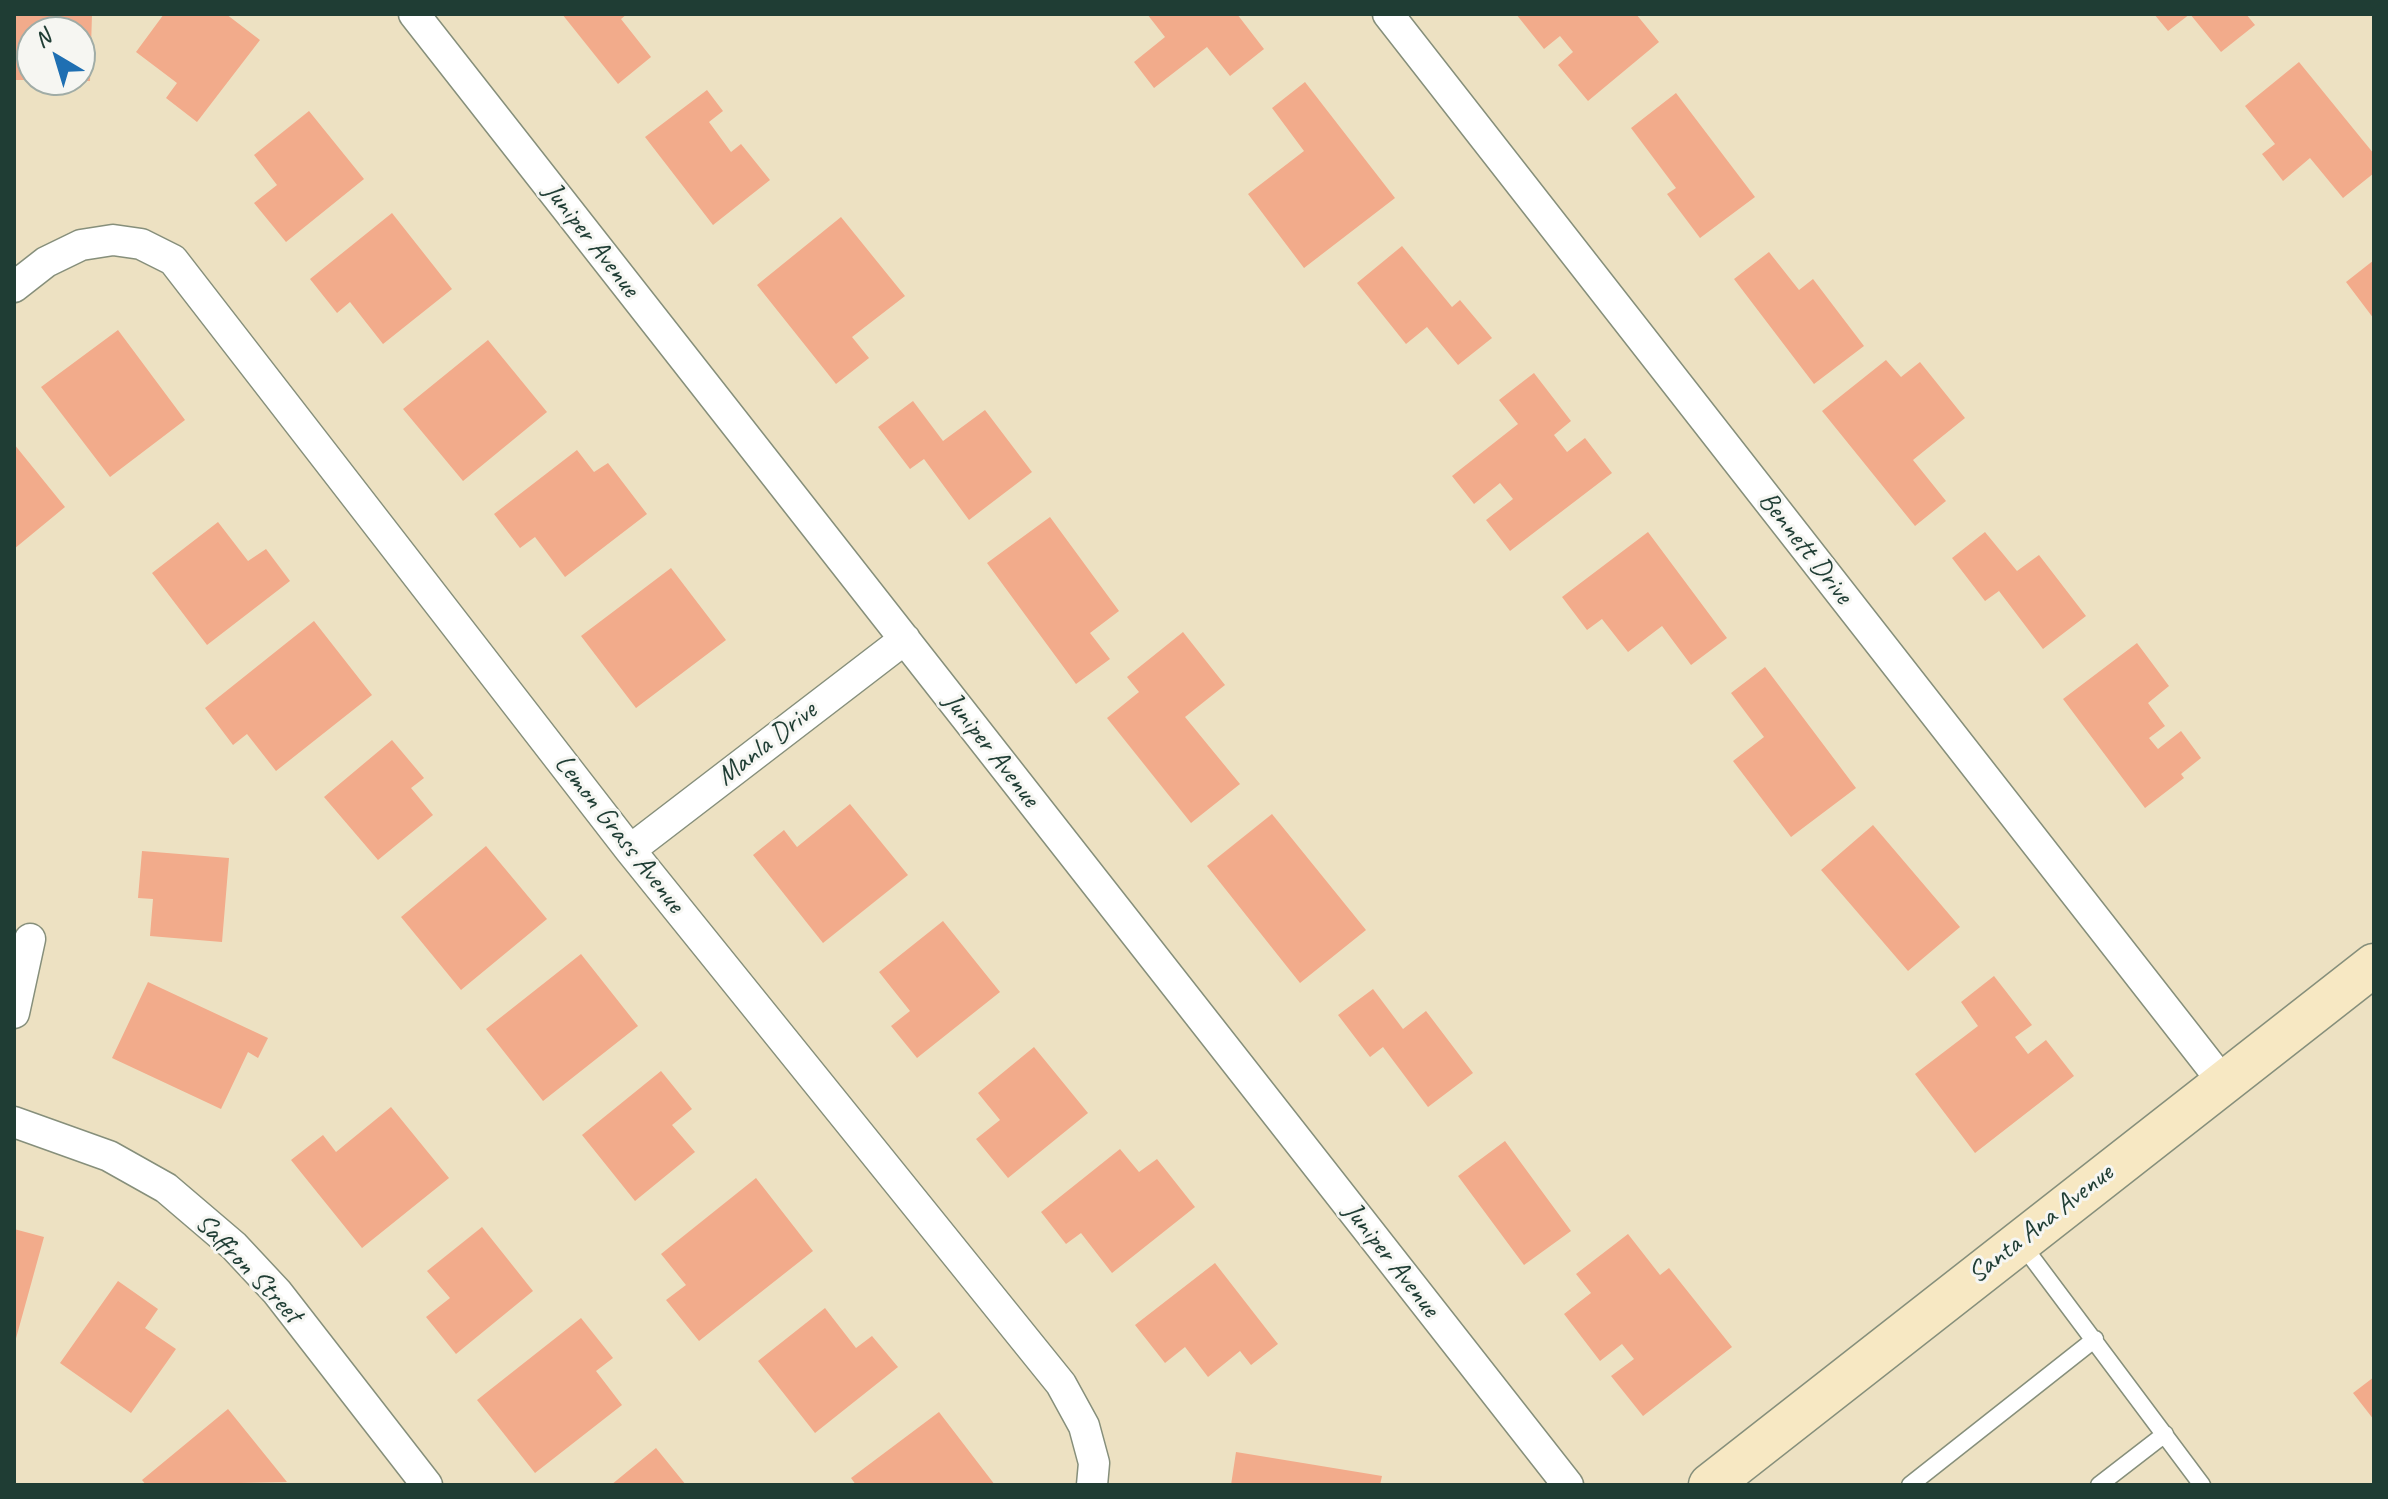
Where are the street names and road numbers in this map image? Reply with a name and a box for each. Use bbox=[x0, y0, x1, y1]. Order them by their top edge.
street label: Juniper Avenue bbox=[536, 176, 646, 304]
street label: Bennett Drive bbox=[1751, 485, 1859, 611]
street label: Juniper Avenue bbox=[936, 686, 1046, 814]
street label: Manla Drive bbox=[710, 694, 824, 794]
street label: Lemon Grass Avenue bbox=[547, 748, 691, 920]
street label: Santa Ana Avenue bbox=[1962, 1157, 2120, 1291]
street label: Juniper Avenue bbox=[1336, 1196, 1446, 1324]
street label: Saffron Street bbox=[187, 1207, 309, 1331]

